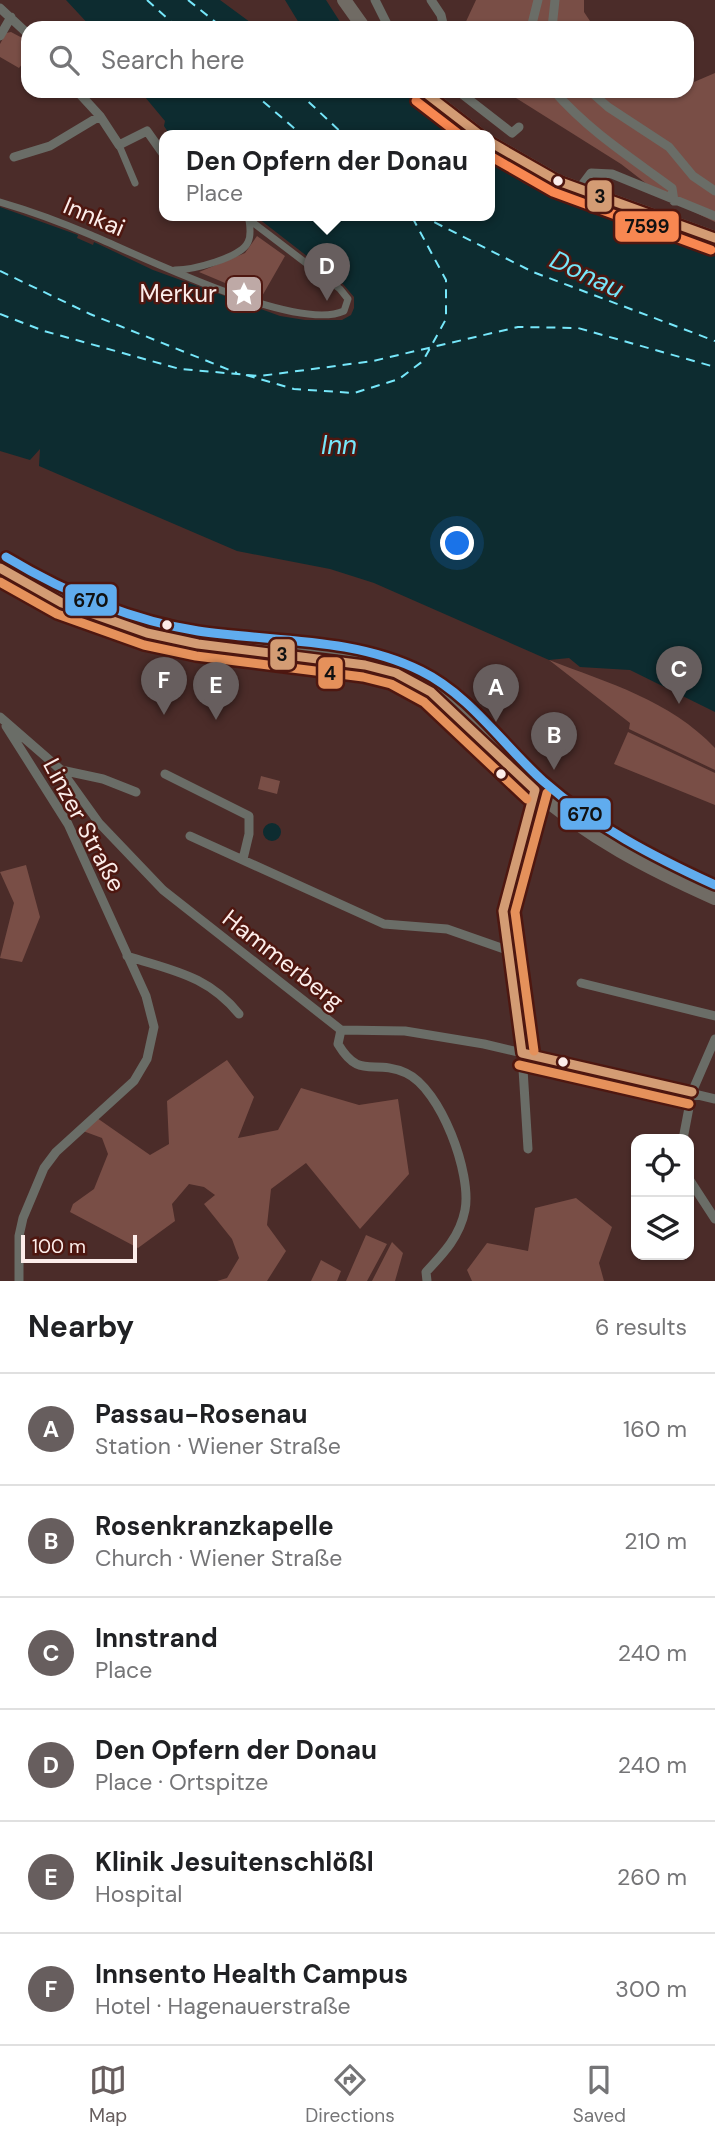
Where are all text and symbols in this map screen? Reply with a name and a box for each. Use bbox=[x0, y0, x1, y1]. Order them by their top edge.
search box bbox=[21, 21, 694, 98]
icon: search bbox=[45, 41, 83, 79]
text: Search here bbox=[101, 43, 244, 77]
popup bbox=[159, 130, 495, 221]
text: Den Opfern der Donau bbox=[186, 144, 468, 178]
unlabelled marker bbox=[551, 174, 565, 188]
text: Place bbox=[186, 178, 243, 208]
line badge: 3 bbox=[586, 179, 613, 213]
text: 3 bbox=[594, 184, 606, 209]
street label: Innkai bbox=[59, 190, 130, 243]
line badge: 7599 bbox=[614, 210, 680, 243]
text: 7599 bbox=[624, 214, 670, 239]
water label: Donau bbox=[545, 242, 629, 306]
pin: D bbox=[304, 243, 350, 301]
place icon: Merkur bbox=[223, 273, 265, 315]
place label: Merkur bbox=[140, 278, 217, 309]
water label: Inn bbox=[321, 428, 357, 462]
your location bbox=[440, 526, 474, 560]
line badge: 670 bbox=[64, 583, 118, 617]
text: 670 bbox=[73, 588, 109, 613]
unlabelled marker bbox=[160, 618, 174, 632]
line badge: 3 bbox=[269, 638, 296, 671]
text: 3 bbox=[276, 642, 288, 667]
pin: C bbox=[656, 646, 702, 704]
line badge: 4 bbox=[317, 656, 344, 690]
pin: F bbox=[141, 657, 187, 715]
text: 4 bbox=[324, 661, 336, 686]
pin: E bbox=[193, 662, 239, 720]
pin: A bbox=[473, 664, 519, 722]
pin: B bbox=[531, 712, 577, 770]
street label: Linzer Straße bbox=[36, 753, 133, 897]
unlabelled marker bbox=[494, 767, 508, 781]
line badge: 670 bbox=[559, 797, 612, 831]
text: 670 bbox=[567, 802, 603, 827]
street label: Hammerberg bbox=[217, 903, 350, 1017]
unlabelled marker bbox=[556, 1055, 570, 1069]
map controls bbox=[631, 1134, 694, 1260]
button: locate bbox=[631, 1134, 694, 1197]
button: layers bbox=[631, 1197, 694, 1260]
scale bar bbox=[21, 1232, 136, 1264]
text: 100 m bbox=[32, 1234, 86, 1259]
text: Nearby bbox=[28, 1307, 134, 1346]
text: 6 results bbox=[595, 1312, 687, 1342]
text: Passau-Rosenau bbox=[95, 1397, 308, 1431]
text: A bbox=[43, 1414, 59, 1444]
text: 160 m bbox=[623, 1414, 687, 1444]
text: Station · Wiener Straße bbox=[95, 1431, 341, 1461]
text: Rosenkranzkapelle bbox=[95, 1509, 334, 1543]
text: B bbox=[44, 1526, 58, 1556]
text: 210 m bbox=[624, 1526, 687, 1556]
text: Church · Wiener Straße bbox=[95, 1543, 342, 1573]
text: Innstrand bbox=[95, 1621, 218, 1655]
text: C bbox=[43, 1638, 59, 1668]
text: 240 m bbox=[618, 1638, 687, 1668]
text: Place bbox=[95, 1655, 152, 1685]
text: Den Opfern der Donau bbox=[95, 1733, 377, 1767]
text: D bbox=[43, 1750, 59, 1780]
text: 240 m bbox=[618, 1750, 687, 1780]
text: Place · Ortspitze bbox=[95, 1767, 268, 1797]
text: Klinik Jesuitenschlößl bbox=[95, 1845, 374, 1879]
text: E bbox=[44, 1862, 58, 1892]
text: 260 m bbox=[617, 1862, 687, 1892]
text: Hospital bbox=[95, 1879, 182, 1909]
text: Innsento Health Campus bbox=[95, 1957, 408, 1991]
text: F bbox=[45, 1974, 57, 2004]
text: 300 m bbox=[615, 1974, 687, 2004]
text: Hotel · Hagenauerstraße bbox=[95, 1991, 351, 2021]
tab: Map bbox=[89, 2061, 127, 2128]
tab: Directions bbox=[305, 2061, 395, 2128]
tab: Saved bbox=[573, 2061, 626, 2128]

